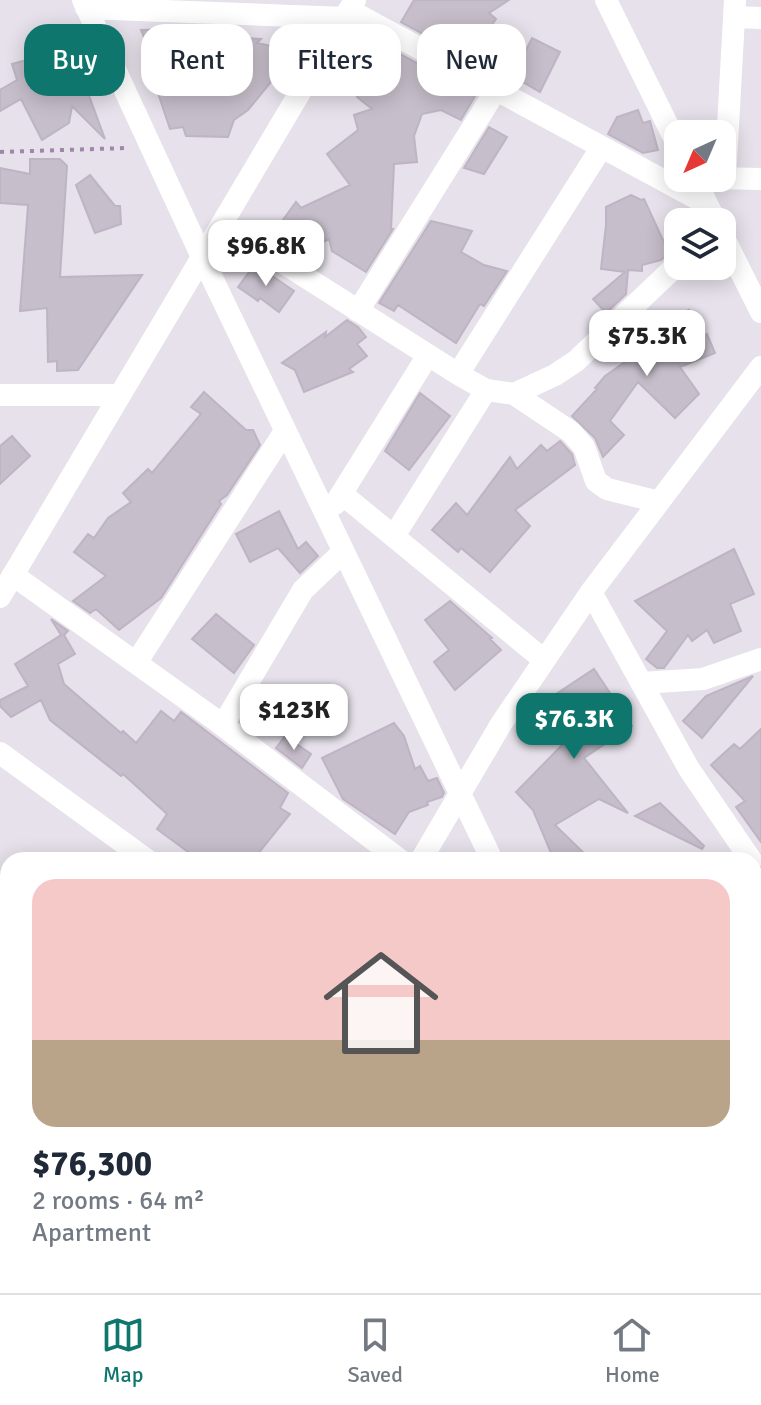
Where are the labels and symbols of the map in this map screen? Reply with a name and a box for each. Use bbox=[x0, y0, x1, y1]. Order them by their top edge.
north arrow bbox=[664, 120, 736, 192]
pin: $96.8K bbox=[201, 220, 331, 288]
pin: $75.3K bbox=[582, 310, 712, 378]
pin: $123K bbox=[238, 684, 350, 752]
pin: $76.3K bbox=[509, 693, 639, 761]

